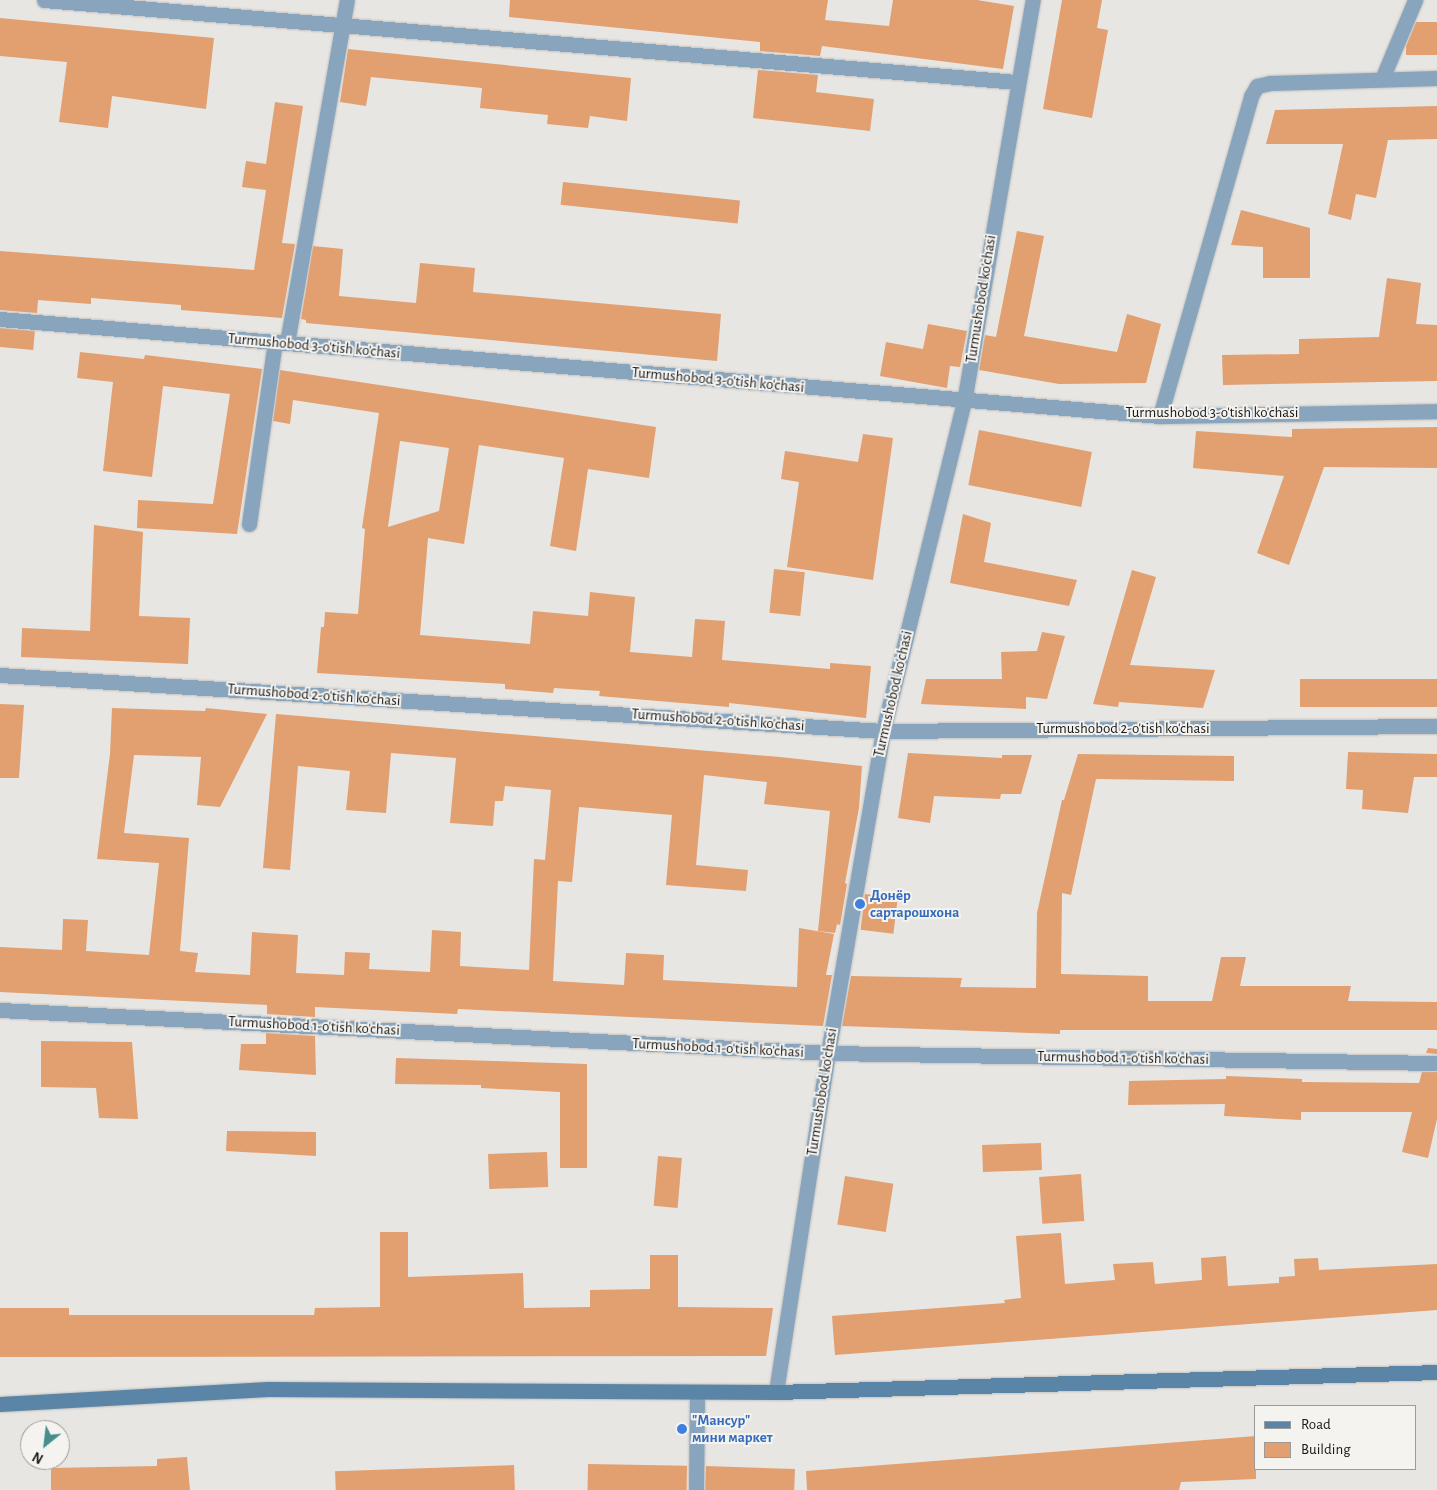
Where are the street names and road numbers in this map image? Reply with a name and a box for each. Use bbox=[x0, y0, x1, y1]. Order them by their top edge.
street label: Turmushobod ko'chasi bbox=[962, 234, 1000, 364]
street label: Turmushobod 3-o'tish ko'chasi bbox=[227, 330, 401, 362]
street label: Turmushobod 3-o'tish ko'chasi bbox=[631, 364, 805, 396]
street label: Turmushobod 3-o'tish ko'chasi bbox=[1126, 404, 1298, 422]
street label: Turmushobod ko'chasi bbox=[870, 629, 916, 759]
street label: Turmushobod 2-o'tish ko'chasi bbox=[227, 680, 401, 710]
street label: Turmushobod 2-o'tish ko'chasi bbox=[631, 705, 805, 735]
street label: Turmushobod 2-o'tish ko'chasi bbox=[1036, 720, 1210, 738]
street label: Turmushobod 1-o'tish ko'chasi bbox=[228, 1013, 400, 1039]
street label: Turmushobod ko'chasi bbox=[803, 1027, 841, 1157]
street label: Turmushobod 1-o'tish ko'chasi bbox=[632, 1035, 804, 1061]
street label: Turmushobod 1-o'tish ko'chasi bbox=[1037, 1048, 1209, 1068]

